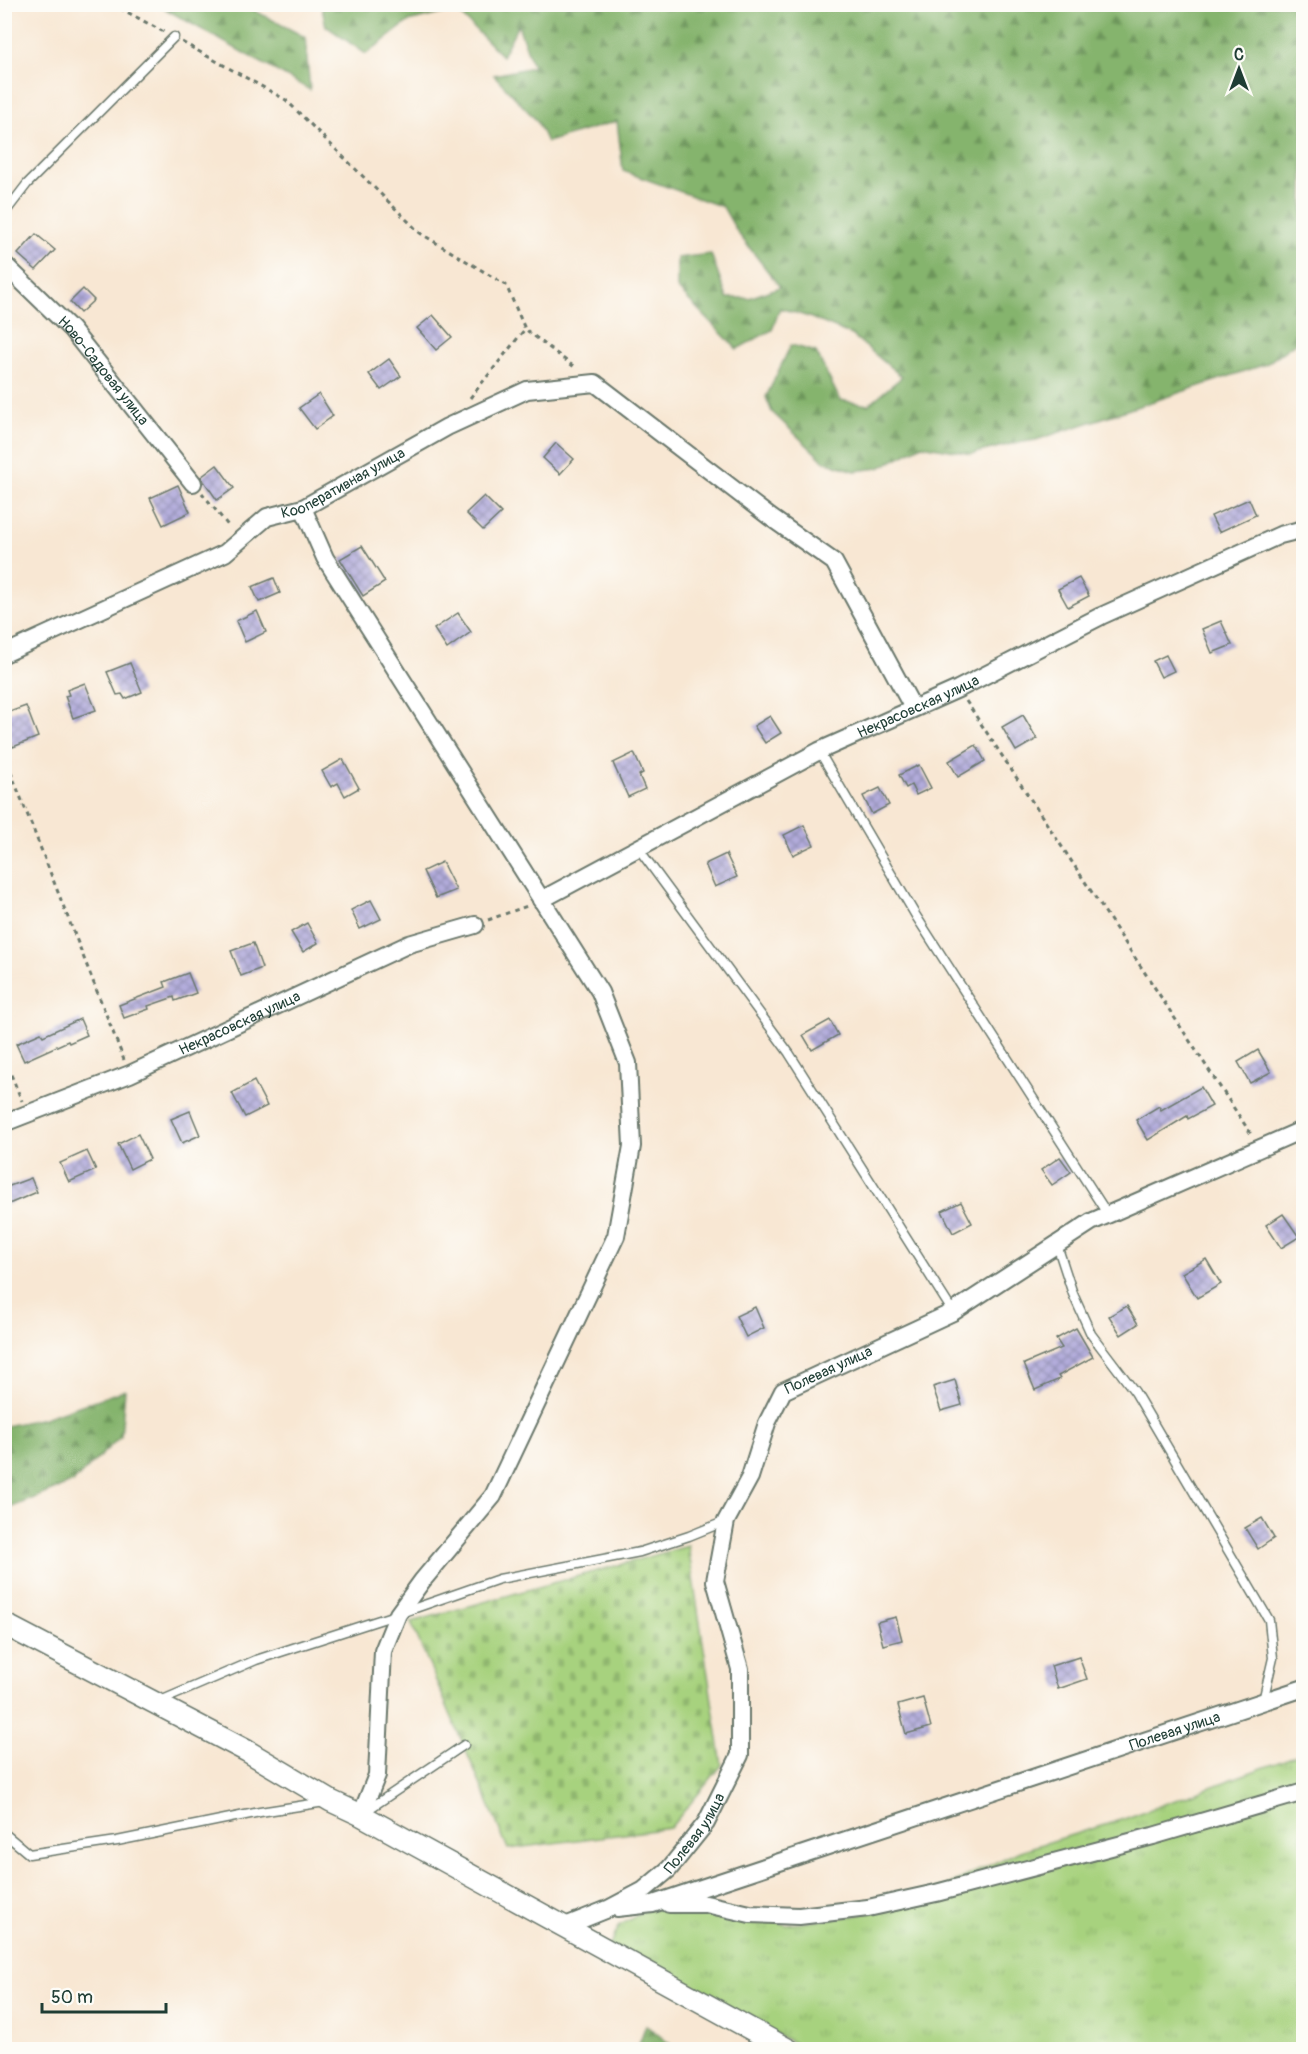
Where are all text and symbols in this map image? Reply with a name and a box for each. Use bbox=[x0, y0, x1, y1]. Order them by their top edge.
north arrow bbox=[1209, 39, 1269, 99]
text: С bbox=[1234, 45, 1244, 65]
street label: Ново-Садовая улица bbox=[54, 312, 153, 429]
street label: Кооперативная улица bbox=[279, 443, 408, 523]
street label: Некрасовская улица bbox=[854, 670, 982, 742]
street label: Некрасовская улица bbox=[176, 987, 303, 1059]
street label: Полевая улица bbox=[782, 1341, 875, 1398]
street label: Полевая улица bbox=[1127, 1707, 1223, 1755]
street label: Полевая улица bbox=[660, 1790, 729, 1877]
scale bar bbox=[42, 1976, 166, 2014]
text: 50 m bbox=[51, 1986, 93, 2009]

